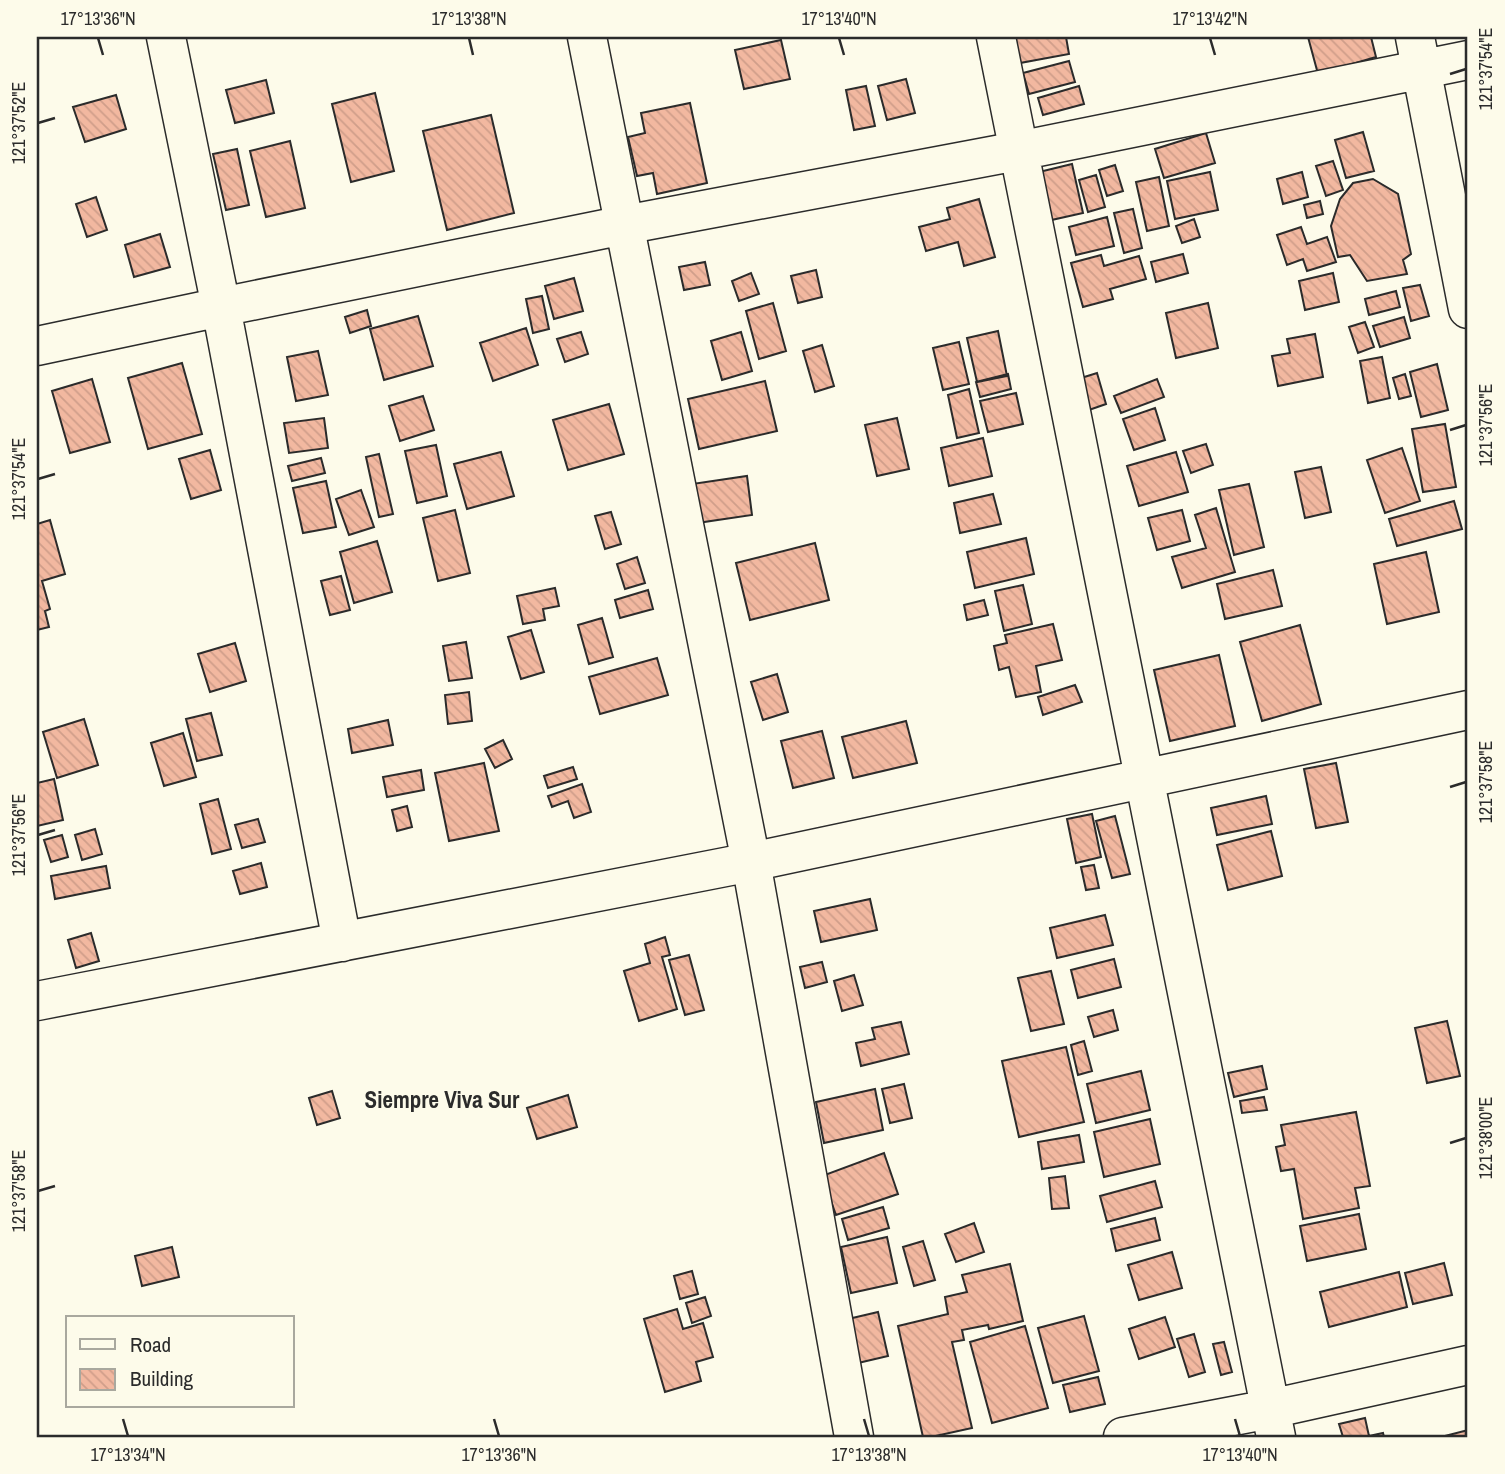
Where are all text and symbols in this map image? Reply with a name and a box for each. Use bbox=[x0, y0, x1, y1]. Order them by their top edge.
text: 17°13'36"N bbox=[60, 6, 136, 31]
text: 17°13'38"N bbox=[431, 6, 507, 31]
text: 17°13'40"N bbox=[801, 6, 877, 31]
text: 17°13'42"N bbox=[1172, 6, 1248, 31]
text: 121°37'54"E bbox=[1473, 28, 1498, 110]
text: 121°37'52"E bbox=[6, 82, 31, 164]
text: 121°37'56"E bbox=[1473, 384, 1498, 466]
text: 121°37'54"E bbox=[6, 438, 31, 520]
text: 121°37'58"E bbox=[1473, 741, 1498, 823]
text: 121°37'56"E bbox=[6, 794, 31, 876]
district label: Siempre Viva Sur bbox=[365, 1084, 520, 1115]
text: 121°38'00"E bbox=[1473, 1097, 1498, 1179]
text: 121°37'58"E bbox=[6, 1150, 31, 1232]
legend bbox=[66, 1316, 294, 1408]
text: Road bbox=[130, 1330, 171, 1359]
text: Building bbox=[130, 1364, 194, 1393]
text: 17°13'34"N bbox=[90, 1442, 166, 1467]
text: 17°13'36"N bbox=[461, 1442, 537, 1467]
text: 17°13'38"N bbox=[831, 1442, 907, 1467]
text: 17°13'40"N bbox=[1202, 1442, 1278, 1467]

